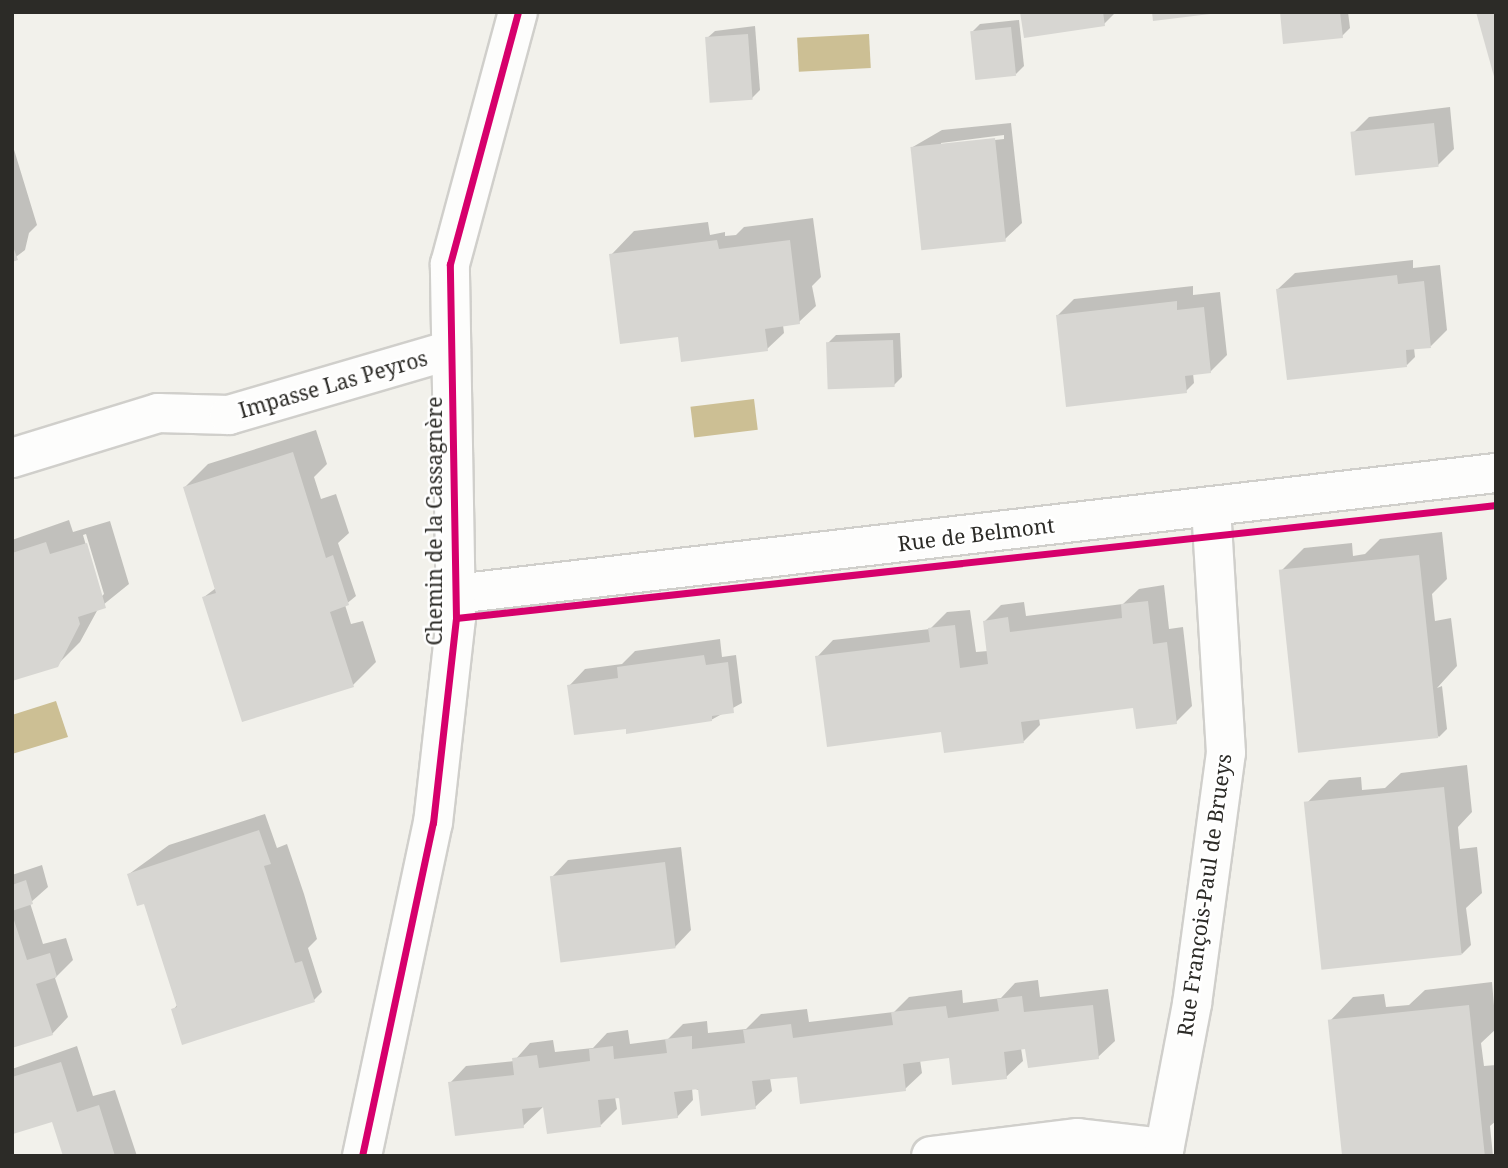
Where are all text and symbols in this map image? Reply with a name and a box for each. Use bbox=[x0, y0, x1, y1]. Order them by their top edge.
street label: Impasse Las Peyros bbox=[236, 345, 430, 423]
street label: Chemin de la Cassagnère bbox=[421, 396, 447, 646]
street label: Rue de Belmont bbox=[896, 512, 1056, 556]
street label: Rue François-Paul de Brueys bbox=[1172, 752, 1236, 1038]

